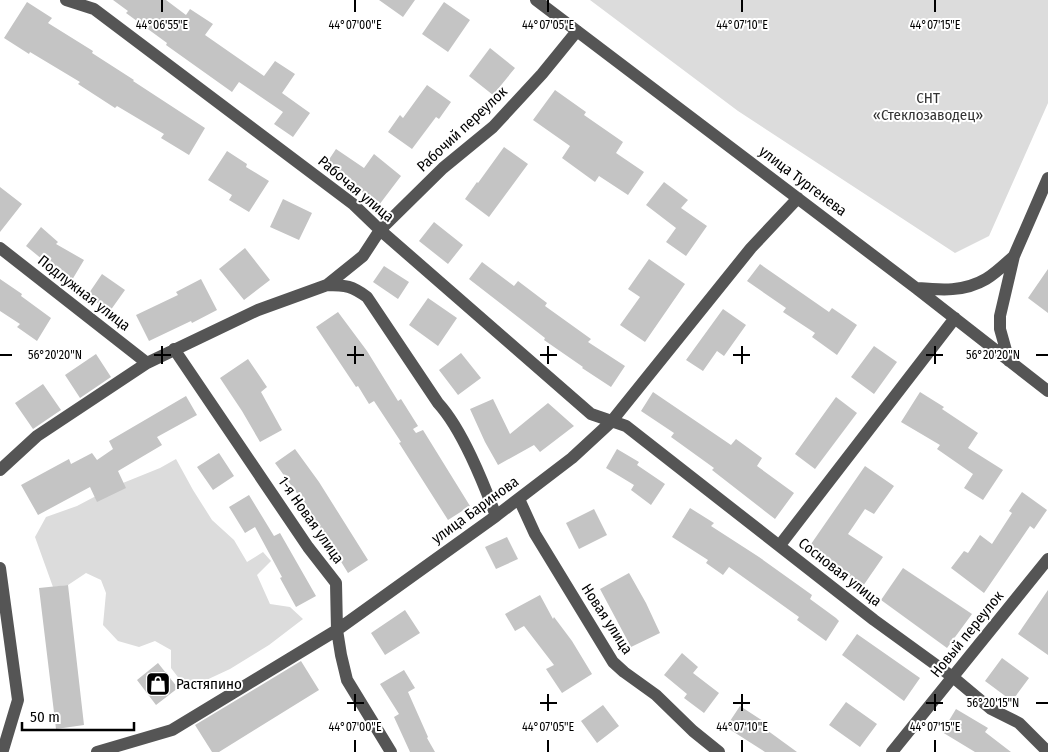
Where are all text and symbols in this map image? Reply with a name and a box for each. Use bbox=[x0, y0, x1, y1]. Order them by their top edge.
text: 44°06'55"E bbox=[136, 18, 189, 32]
text: 44°07'00"E bbox=[328, 18, 382, 32]
text: 44°07'05"E bbox=[522, 18, 574, 32]
text: 44°07'10"E bbox=[716, 18, 768, 32]
text: 44°07'15"E bbox=[910, 18, 961, 32]
street label: Рабочий переулок bbox=[413, 83, 511, 175]
park label: СНТ «Стеклозаводец» bbox=[873, 89, 983, 124]
street label: улица Тургенева bbox=[756, 142, 850, 220]
street label: Рабочая улица bbox=[314, 152, 398, 226]
street label: Подлужная улица bbox=[34, 251, 134, 335]
text: 56°20'20"N bbox=[28, 348, 82, 362]
text: 56°20'20"N bbox=[966, 348, 1020, 362]
street label: улица Баринова bbox=[428, 472, 522, 548]
street label: 1-я Новая улица bbox=[274, 473, 348, 567]
street label: Сосновая улица bbox=[795, 534, 885, 610]
street label: Новая улица bbox=[578, 580, 636, 658]
street label: Новый переулок bbox=[927, 587, 1007, 681]
shop icon: Растяпино bbox=[145, 671, 171, 697]
place label: Растяпино bbox=[176, 675, 242, 693]
text: 56°20'15"N bbox=[967, 696, 1019, 710]
scale bar bbox=[22, 700, 135, 732]
text: 50 m bbox=[30, 708, 60, 726]
text: 44°07'00"E bbox=[328, 720, 382, 734]
text: 44°07'05"E bbox=[522, 720, 574, 734]
text: 44°07'10"E bbox=[716, 720, 768, 734]
text: 44°07'15"E bbox=[910, 720, 961, 734]

